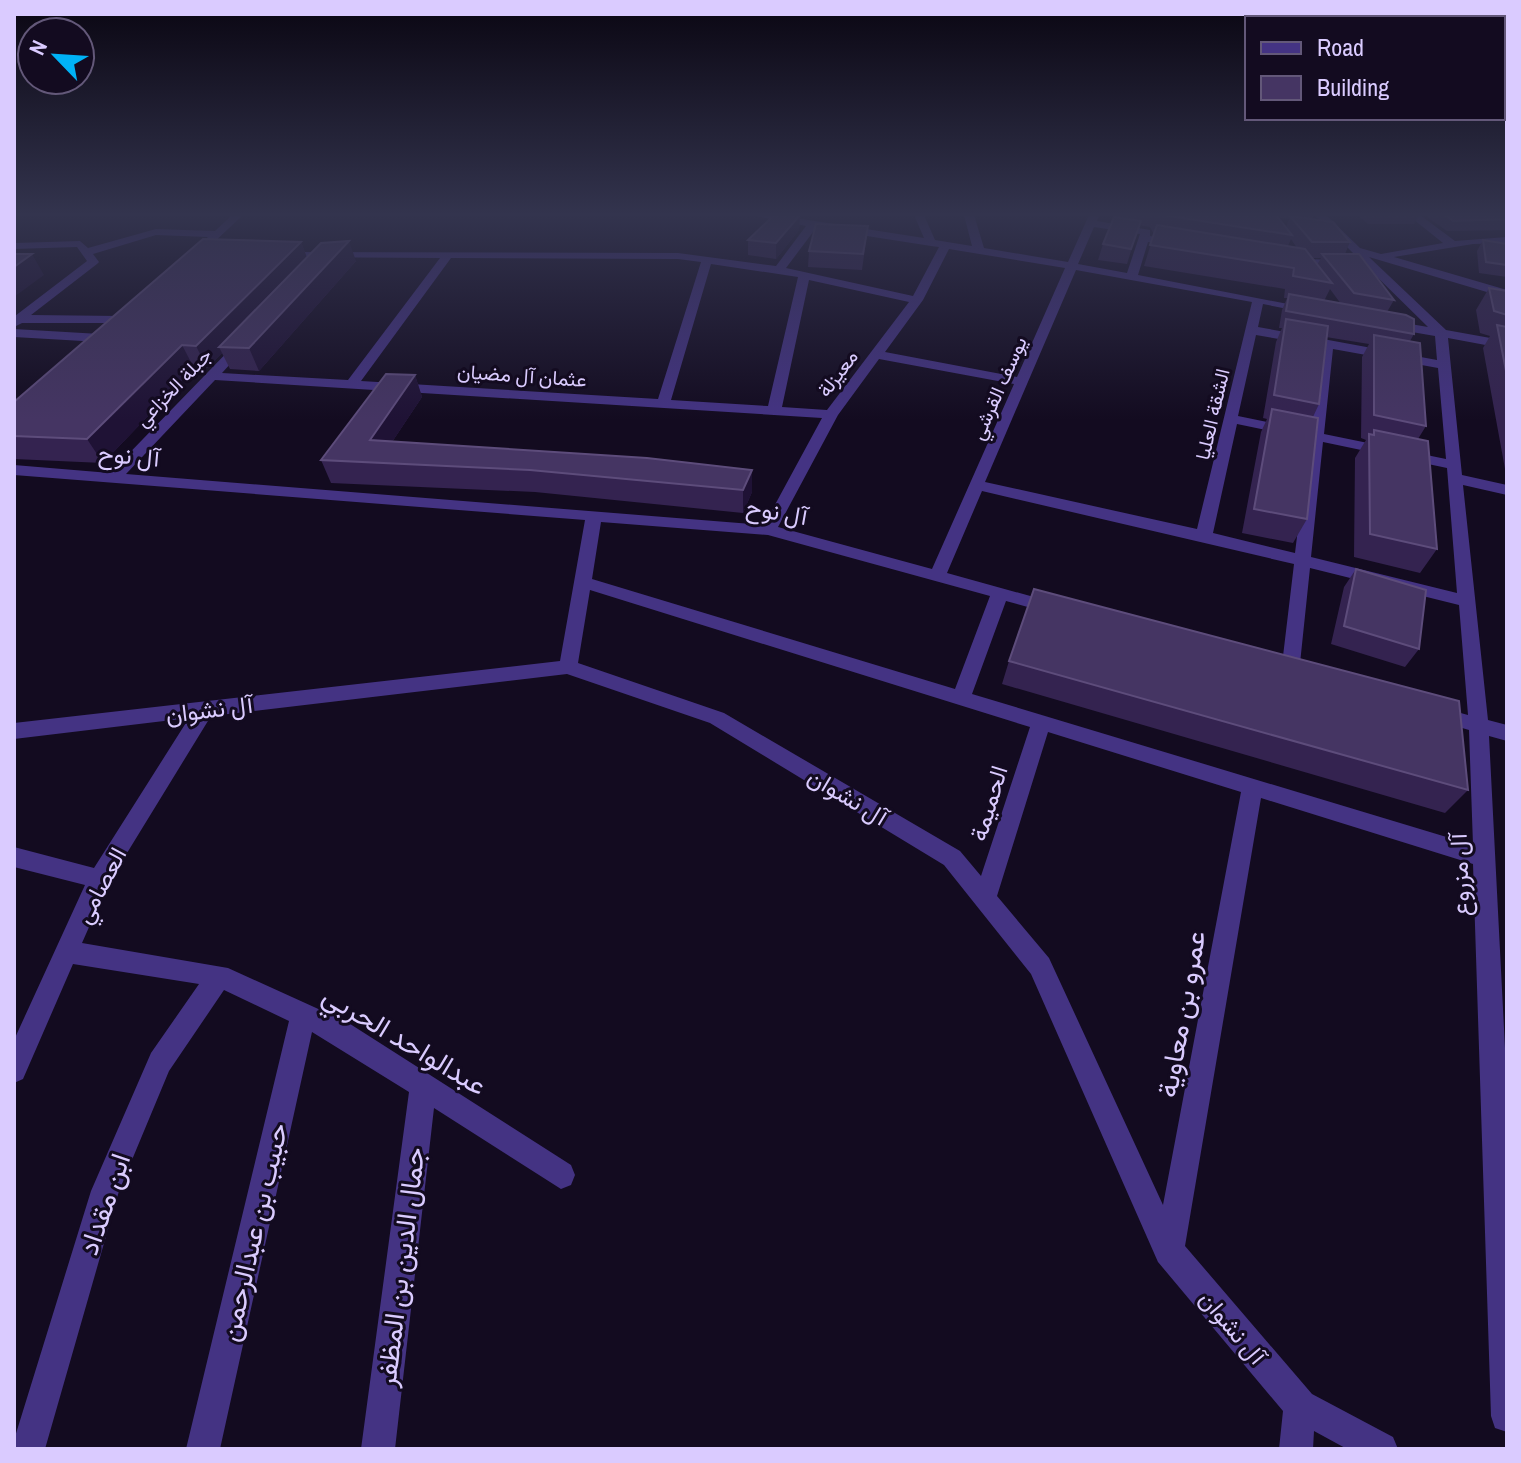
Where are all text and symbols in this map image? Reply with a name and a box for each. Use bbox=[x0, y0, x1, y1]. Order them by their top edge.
north arrow bbox=[16, 16, 96, 96]
legend bbox=[1245, 16, 1505, 120]
text: Road bbox=[1317, 31, 1364, 63]
text: N bbox=[22, 35, 54, 60]
text: Building bbox=[1317, 71, 1389, 103]
street label: يوسف القرشي bbox=[963, 332, 1036, 446]
street label: جبلة الخزاعي bbox=[129, 342, 220, 435]
street label: معيزلة bbox=[810, 344, 864, 402]
street label: عثمان آل مضيان bbox=[456, 357, 588, 393]
street label: الشقة العليا bbox=[1188, 366, 1236, 462]
street label: آل نوح bbox=[97, 436, 163, 475]
street label: آل نوح bbox=[744, 490, 812, 534]
street label: آل نشوان bbox=[164, 687, 257, 730]
street label: آل نشوان bbox=[802, 760, 896, 834]
street label: الحميمة bbox=[961, 761, 1015, 845]
street label: آل مزروع bbox=[1441, 830, 1477, 917]
street label: العصامي bbox=[67, 841, 137, 931]
street label: عمرو بن معاوية bbox=[1148, 928, 1214, 1100]
street label: عبدالواحد الحربي bbox=[314, 976, 494, 1107]
street label: حبيب بن عبدالرحمن bbox=[209, 1119, 297, 1345]
street label: جمال الدين بن المظفر bbox=[366, 1145, 434, 1390]
street label: ابن مقداد bbox=[69, 1148, 139, 1260]
street label: آل نشوان bbox=[1193, 1283, 1275, 1373]

